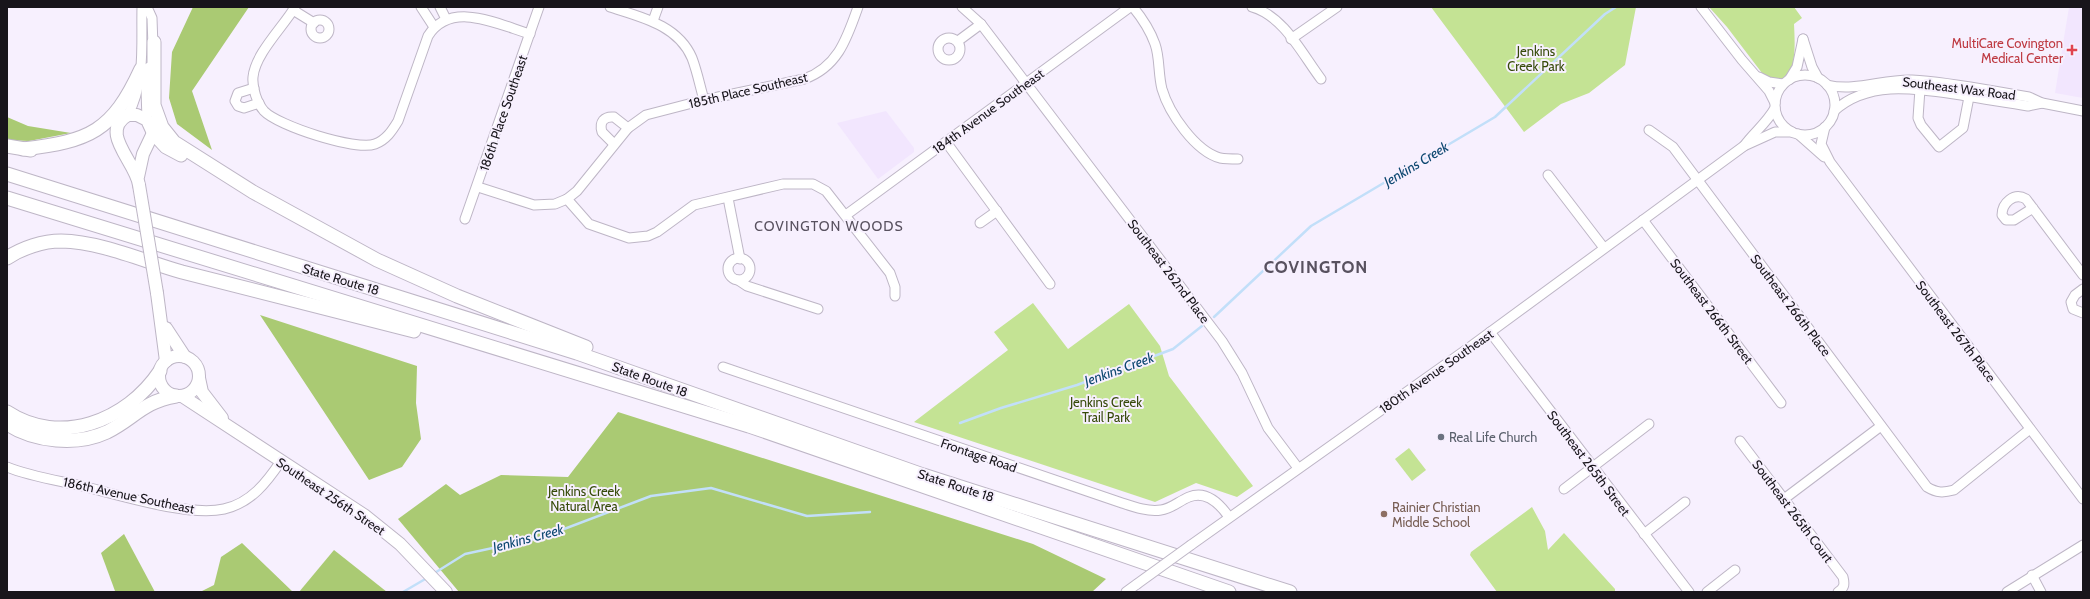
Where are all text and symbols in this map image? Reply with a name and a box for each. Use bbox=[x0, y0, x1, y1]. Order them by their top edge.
place label: MultiCare Covington Medical Center bbox=[1952, 35, 2064, 66]
park label: Jenkins Creek Park bbox=[1507, 43, 1565, 74]
marker: MultiCare Covington Medical Center bbox=[2066, 44, 2078, 56]
street label: 186th Place Southeast bbox=[476, 52, 531, 173]
street label: 184th Avenue Southeast bbox=[929, 65, 1047, 157]
street label: 185th Place Southeast bbox=[687, 68, 809, 111]
street label: Southeast Wax Road bbox=[1902, 73, 2016, 103]
water label: Jenkins Creek bbox=[1379, 137, 1453, 191]
street label: Southeast 262nd Place bbox=[1125, 216, 1214, 326]
district label: COVINGTON WOODS bbox=[754, 217, 904, 235]
street label: Southeast 266th Place bbox=[1747, 251, 1835, 359]
street label: Southeast 266th Street bbox=[1667, 255, 1757, 367]
district label: COVINGTON bbox=[1264, 257, 1368, 277]
street label: State Route 18 bbox=[301, 260, 381, 298]
street label: Southeast 267th Place bbox=[1913, 277, 2000, 385]
street label: 180th Avenue Southeast bbox=[1376, 325, 1497, 416]
water label: Jenkins Creek bbox=[1080, 348, 1157, 391]
street label: State Route 18 bbox=[610, 358, 690, 400]
park label: Jenkins Creek Trail Park bbox=[1069, 394, 1142, 425]
street label: Southeast 265th Street bbox=[1544, 407, 1634, 519]
place label: Real Life Church bbox=[1449, 429, 1537, 445]
marker: Real Life Church bbox=[1436, 432, 1446, 442]
street label: Frontage Road bbox=[939, 435, 1019, 475]
street label: Southeast 256th Street bbox=[274, 454, 389, 539]
street label: Southeast 265th Court bbox=[1749, 456, 1837, 566]
street label: State Route 18 bbox=[916, 465, 996, 505]
street label: 186th Avenue Southeast bbox=[62, 473, 197, 517]
park label: Jenkins Creek Natural Area bbox=[547, 483, 620, 514]
place label: Rainier Christian Middle School bbox=[1392, 499, 1480, 530]
marker: Rainier Christian Middle School bbox=[1379, 509, 1389, 519]
water label: Jenkins Creek bbox=[489, 520, 566, 557]

